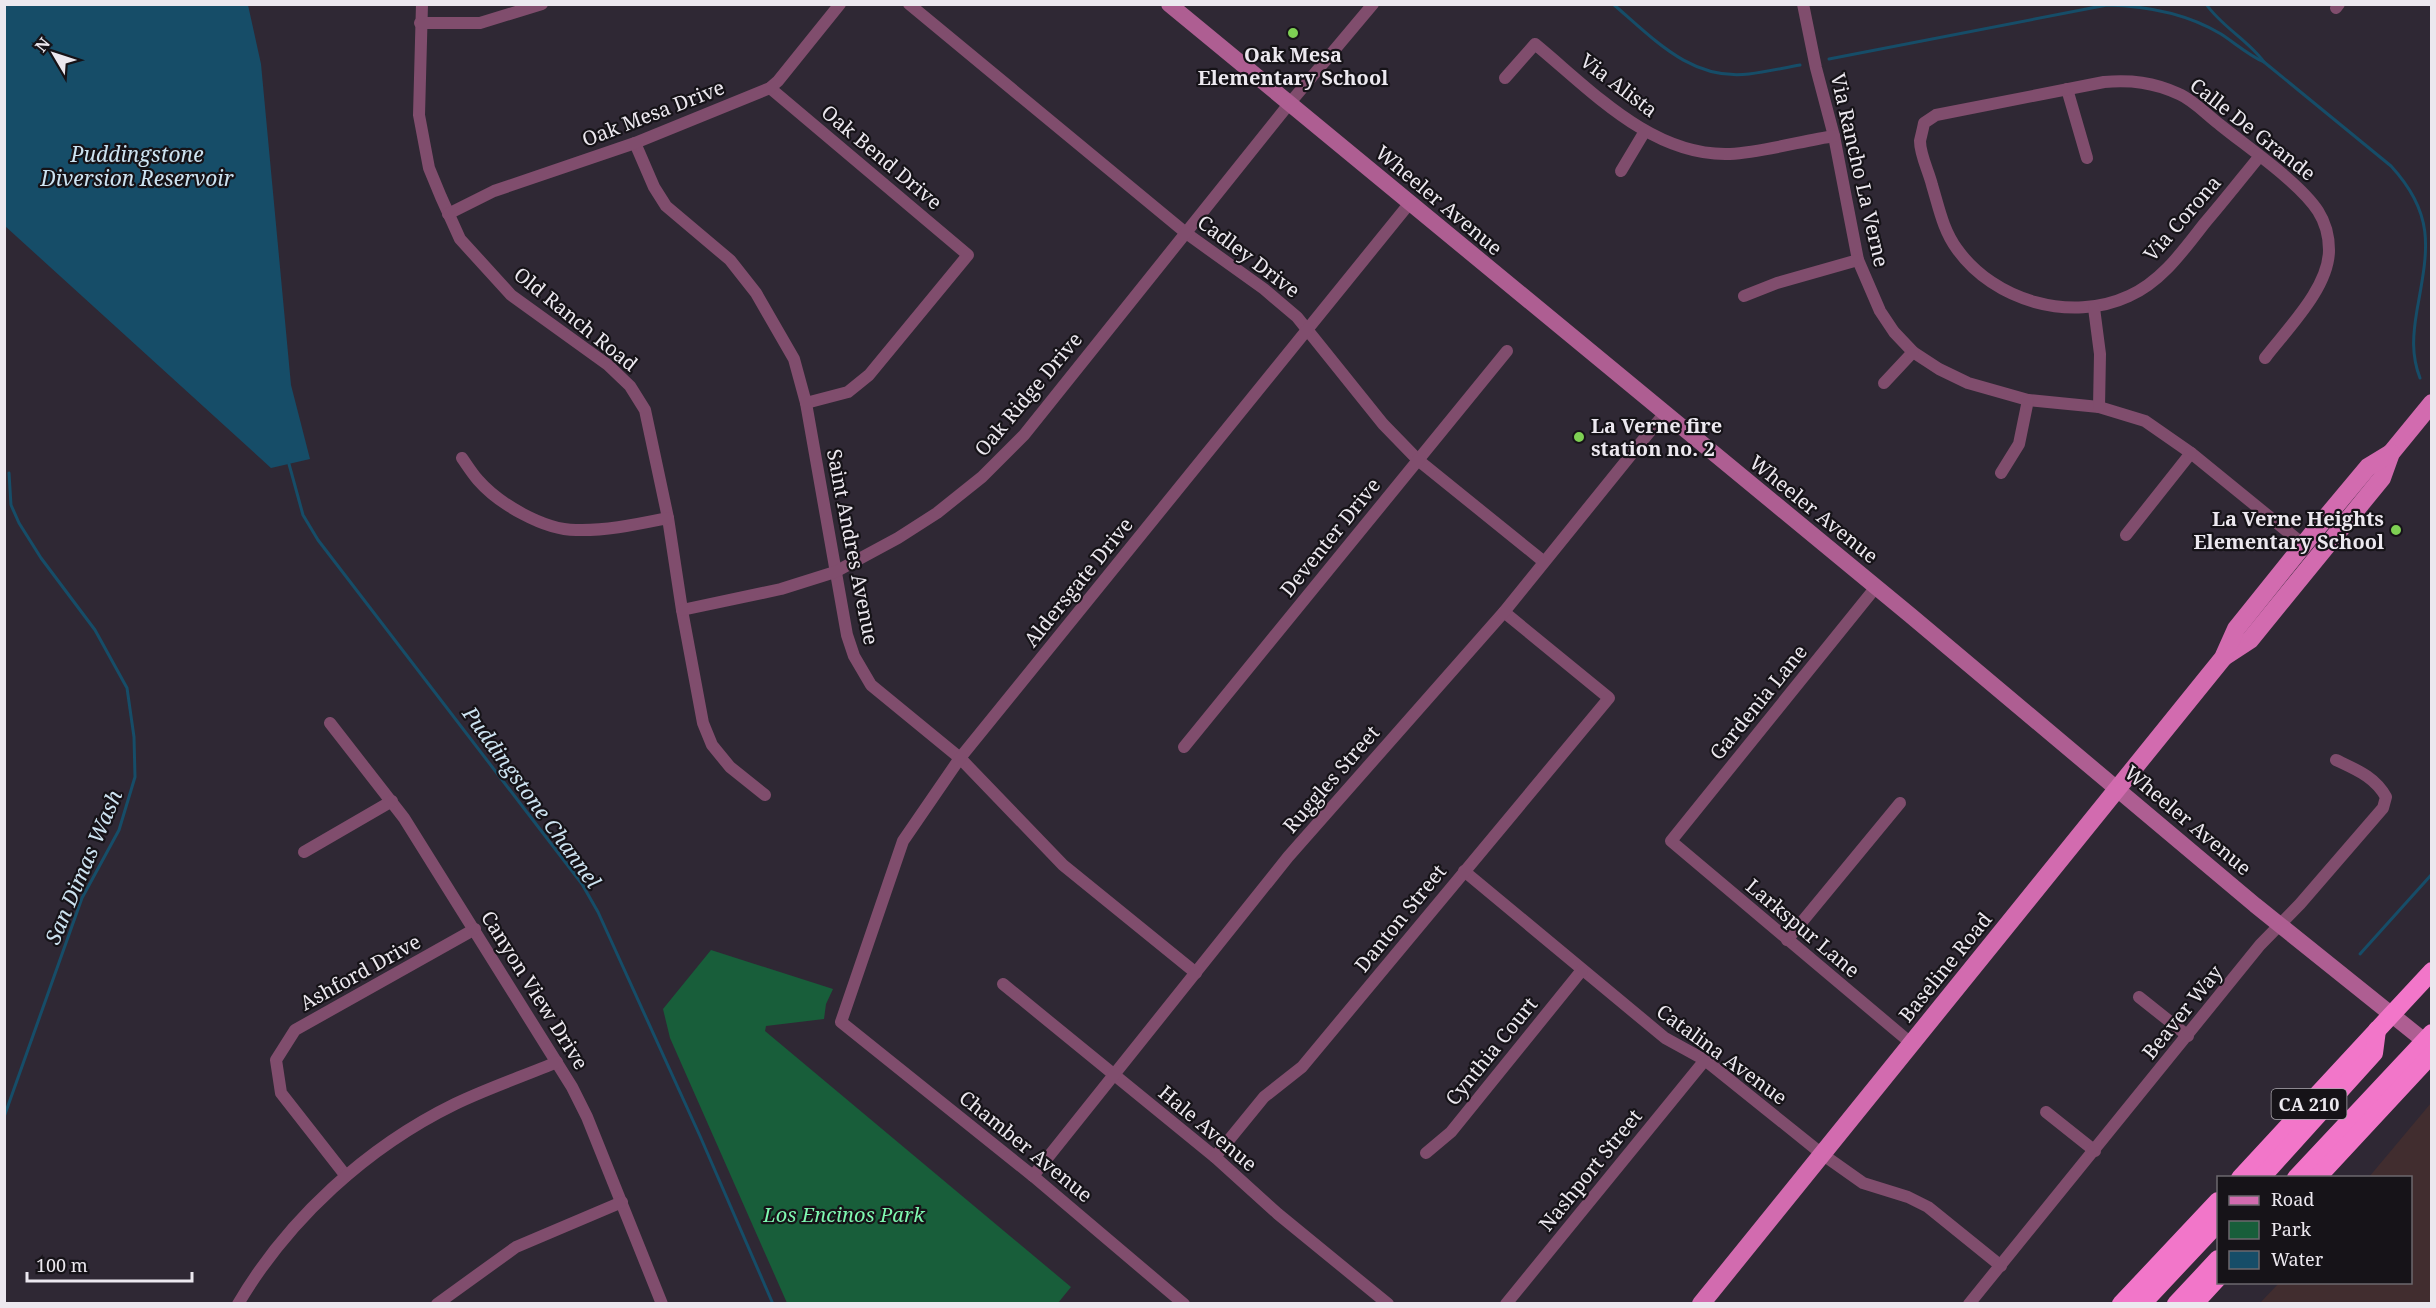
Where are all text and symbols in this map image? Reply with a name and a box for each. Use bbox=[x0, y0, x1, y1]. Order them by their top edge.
north arrow bbox=[24, 24, 84, 84]
marker: Oak Mesa Elementary School bbox=[1286, 26, 1300, 40]
text: N bbox=[30, 32, 55, 56]
place label: Oak Mesa Elementary School bbox=[1198, 41, 1388, 91]
street label: Via Alista bbox=[1575, 47, 1663, 123]
street label: Via Rancho La Verne bbox=[1825, 71, 1895, 269]
street label: Calle De Grande bbox=[2185, 71, 2321, 187]
street label: Oak Mesa Drive bbox=[578, 73, 728, 153]
street label: Oak Bend Drive bbox=[816, 99, 948, 215]
street label: Wheeler Avenue bbox=[1370, 139, 1508, 261]
water label: Puddingstone Diversion Reservoir bbox=[39, 140, 234, 192]
street label: Via Corona bbox=[2137, 169, 2227, 267]
street label: Cadley Drive bbox=[1192, 209, 1306, 303]
street label: Old Ranch Road bbox=[509, 261, 643, 377]
street label: Oak Ridge Drive bbox=[968, 326, 1088, 462]
place label: La Verne fire station no. 2 bbox=[1591, 412, 1722, 462]
marker: La Verne fire station no. 2 bbox=[1572, 430, 1586, 444]
street label: Saint Andres Avenue bbox=[821, 447, 885, 647]
street label: Wheeler Avenue bbox=[1744, 449, 1884, 569]
street label: Deventer Drive bbox=[1274, 472, 1386, 602]
place label: La Verne Heights Elementary School bbox=[2194, 505, 2384, 555]
street label: Aldersgate Drive bbox=[1017, 512, 1139, 652]
marker: La Verne Heights Elementary School bbox=[2389, 523, 2403, 537]
street label: Gardenia Lane bbox=[1703, 639, 1813, 765]
water label: Puddingstone Channel bbox=[456, 700, 608, 894]
street label: Ruggles Street bbox=[1277, 719, 1385, 839]
street label: Wheeler Avenue bbox=[2119, 759, 2257, 881]
water label: San Dimas Wash bbox=[38, 785, 128, 948]
street label: Danton Street bbox=[1348, 859, 1452, 977]
street label: Larkspur Lane bbox=[1740, 872, 1866, 984]
street label: Canyon View Drive bbox=[475, 905, 595, 1075]
street label: Baseline Road bbox=[1892, 907, 1998, 1027]
street label: Ashford Drive bbox=[295, 928, 425, 1016]
street label: Beaver Way bbox=[2136, 959, 2229, 1065]
street label: Cynthia Court bbox=[1439, 991, 1543, 1111]
street label: Catalina Avenue bbox=[1651, 997, 1793, 1111]
street label: Hale Avenue bbox=[1153, 1079, 1263, 1177]
street label: Chamber Avenue bbox=[954, 1084, 1098, 1208]
road number: CA 210 bbox=[2272, 1089, 2346, 1119]
street label: Nashport Street bbox=[1532, 1103, 1648, 1237]
legend bbox=[2217, 1176, 2412, 1284]
text: Road bbox=[2271, 1187, 2314, 1211]
park label: Los Encinos Park bbox=[762, 1201, 925, 1228]
text: Park bbox=[2271, 1217, 2311, 1241]
scale bar bbox=[27, 1245, 192, 1283]
text: Water bbox=[2271, 1247, 2324, 1271]
text: 100 m bbox=[36, 1253, 88, 1277]

